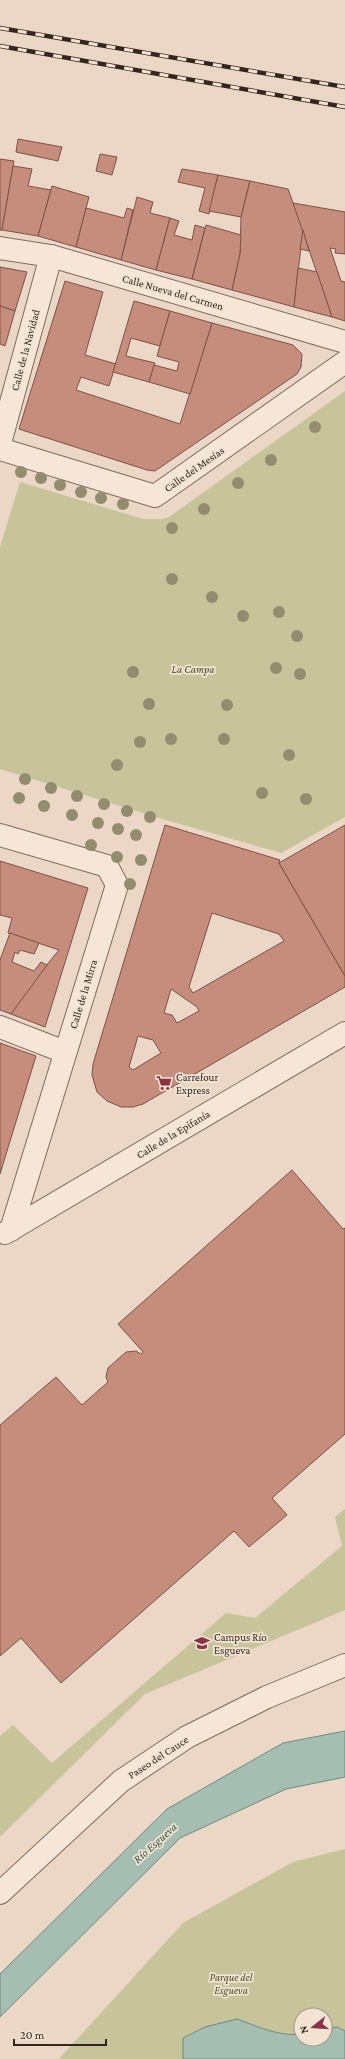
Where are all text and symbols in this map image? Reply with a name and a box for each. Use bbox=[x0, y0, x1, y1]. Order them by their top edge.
street label: Calle Nueva del Carmen bbox=[121, 272, 225, 312]
street label: Calle de la Navidad bbox=[8, 308, 42, 392]
street label: Calle del Mesías bbox=[162, 444, 226, 494]
park label: La Campa bbox=[172, 663, 214, 676]
street label: Calle de la Mirra bbox=[67, 958, 99, 1030]
place label: Carrefour Express bbox=[176, 1071, 218, 1097]
supermarket icon: Carrefour Express bbox=[155, 1074, 173, 1092]
street label: Calle de la Epifanía bbox=[134, 1107, 213, 1162]
place label: Campus Río Esgueva bbox=[214, 1631, 267, 1657]
school or university icon: Campus Río Esgueva bbox=[193, 1634, 211, 1652]
street label: Paseo del Cauce bbox=[126, 1733, 191, 1781]
water label: Río Esgueva bbox=[130, 1820, 180, 1866]
park label: Parque del Esgueva bbox=[210, 1971, 253, 1997]
north arrow bbox=[293, 2007, 333, 2047]
scale bar bbox=[14, 2021, 106, 2047]
text: N bbox=[296, 2024, 310, 2035]
text: 20 m bbox=[20, 2028, 45, 2042]

